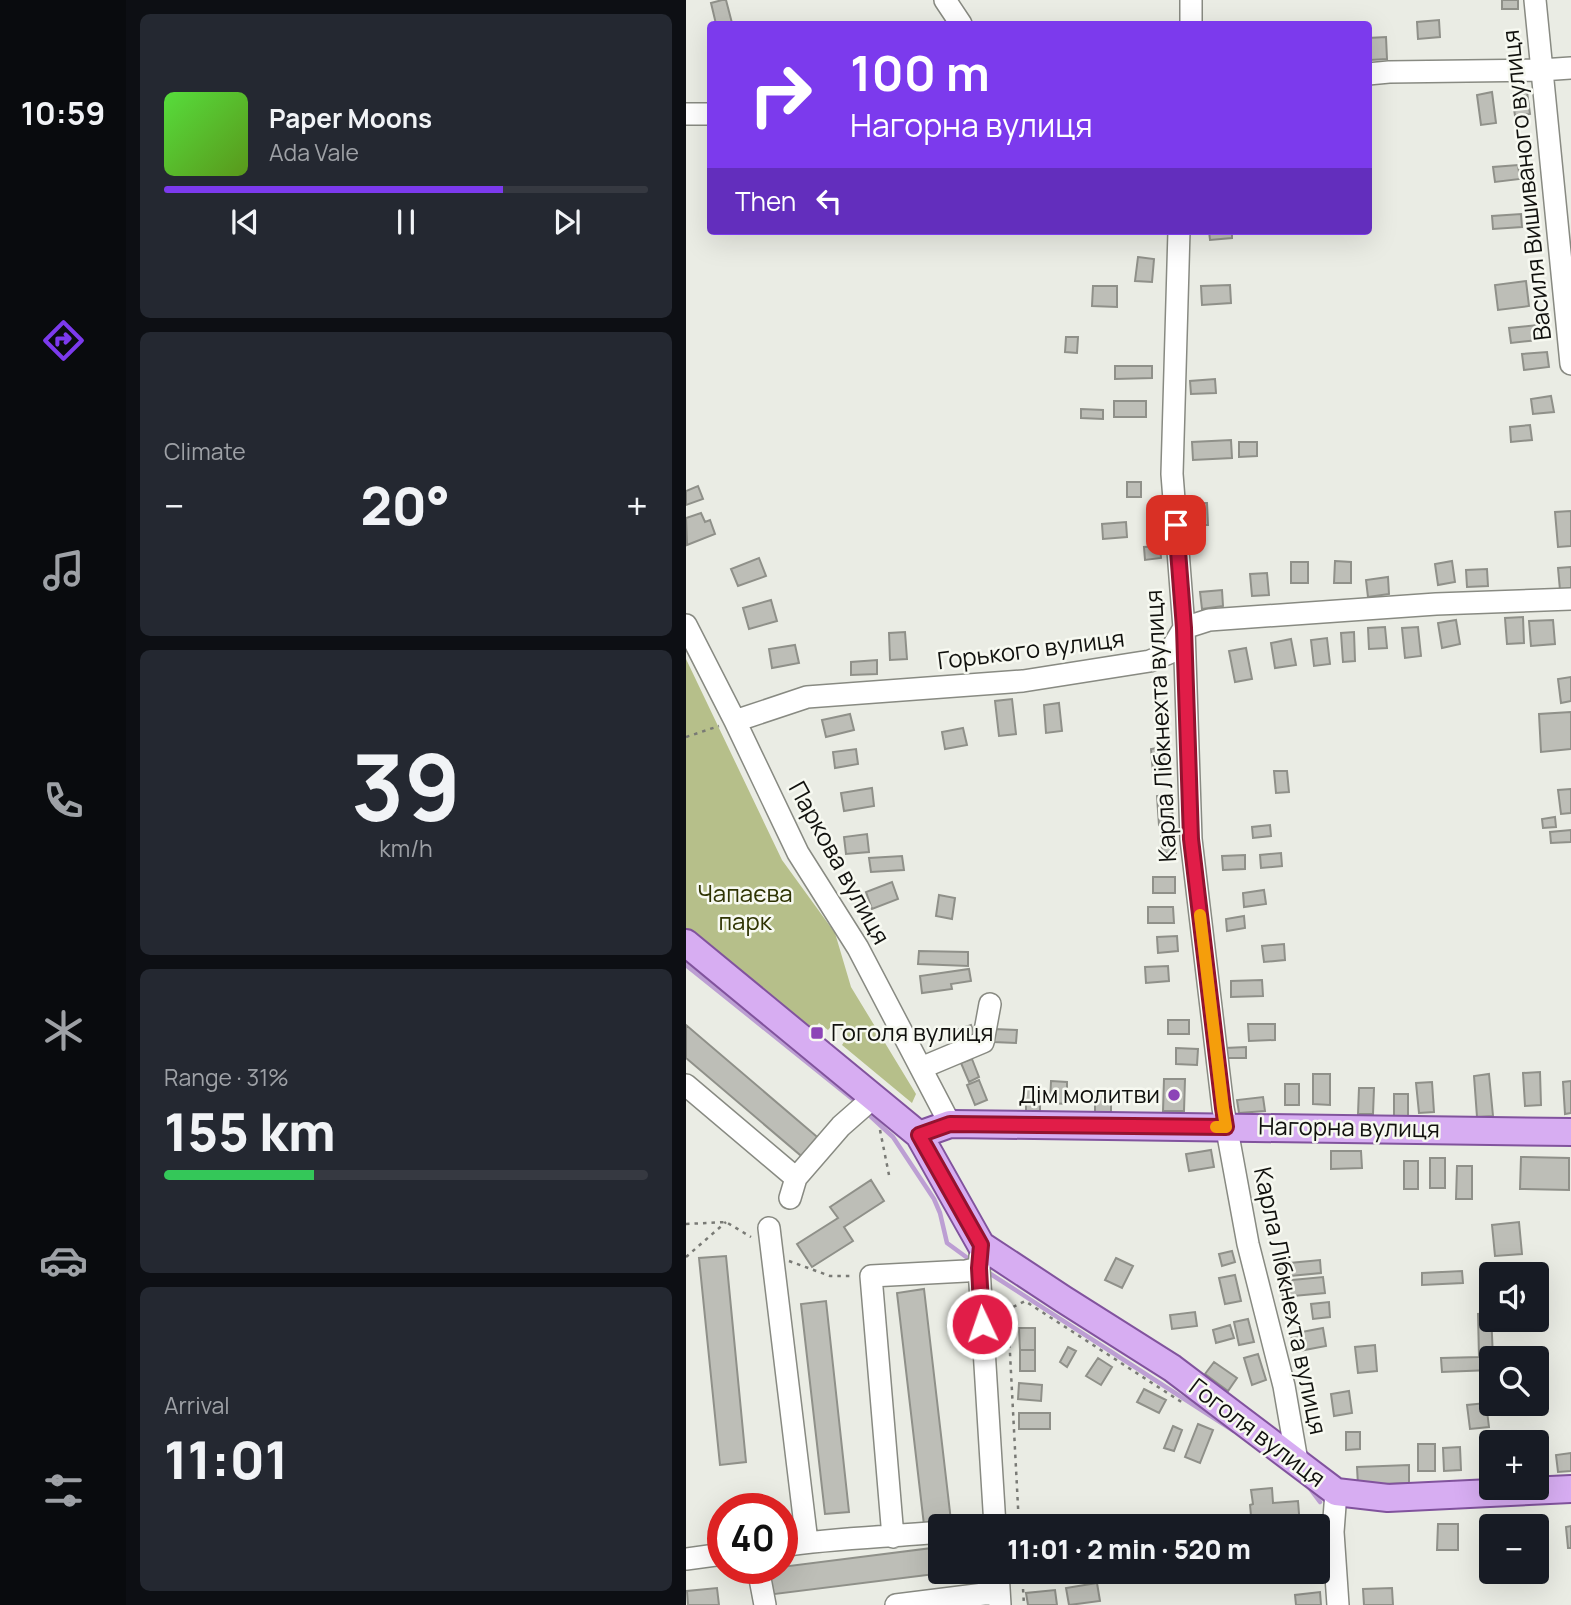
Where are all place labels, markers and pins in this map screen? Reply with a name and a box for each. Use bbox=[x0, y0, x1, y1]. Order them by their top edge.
pin bbox=[1146, 495, 1206, 555]
place label: Гоголя вулиця bbox=[831, 1015, 994, 1048]
marker: Гоголя вулиця bbox=[809, 1025, 825, 1041]
place label: Дім молитви bbox=[1018, 1077, 1160, 1110]
marker: Дім молитви bbox=[1166, 1087, 1182, 1103]

